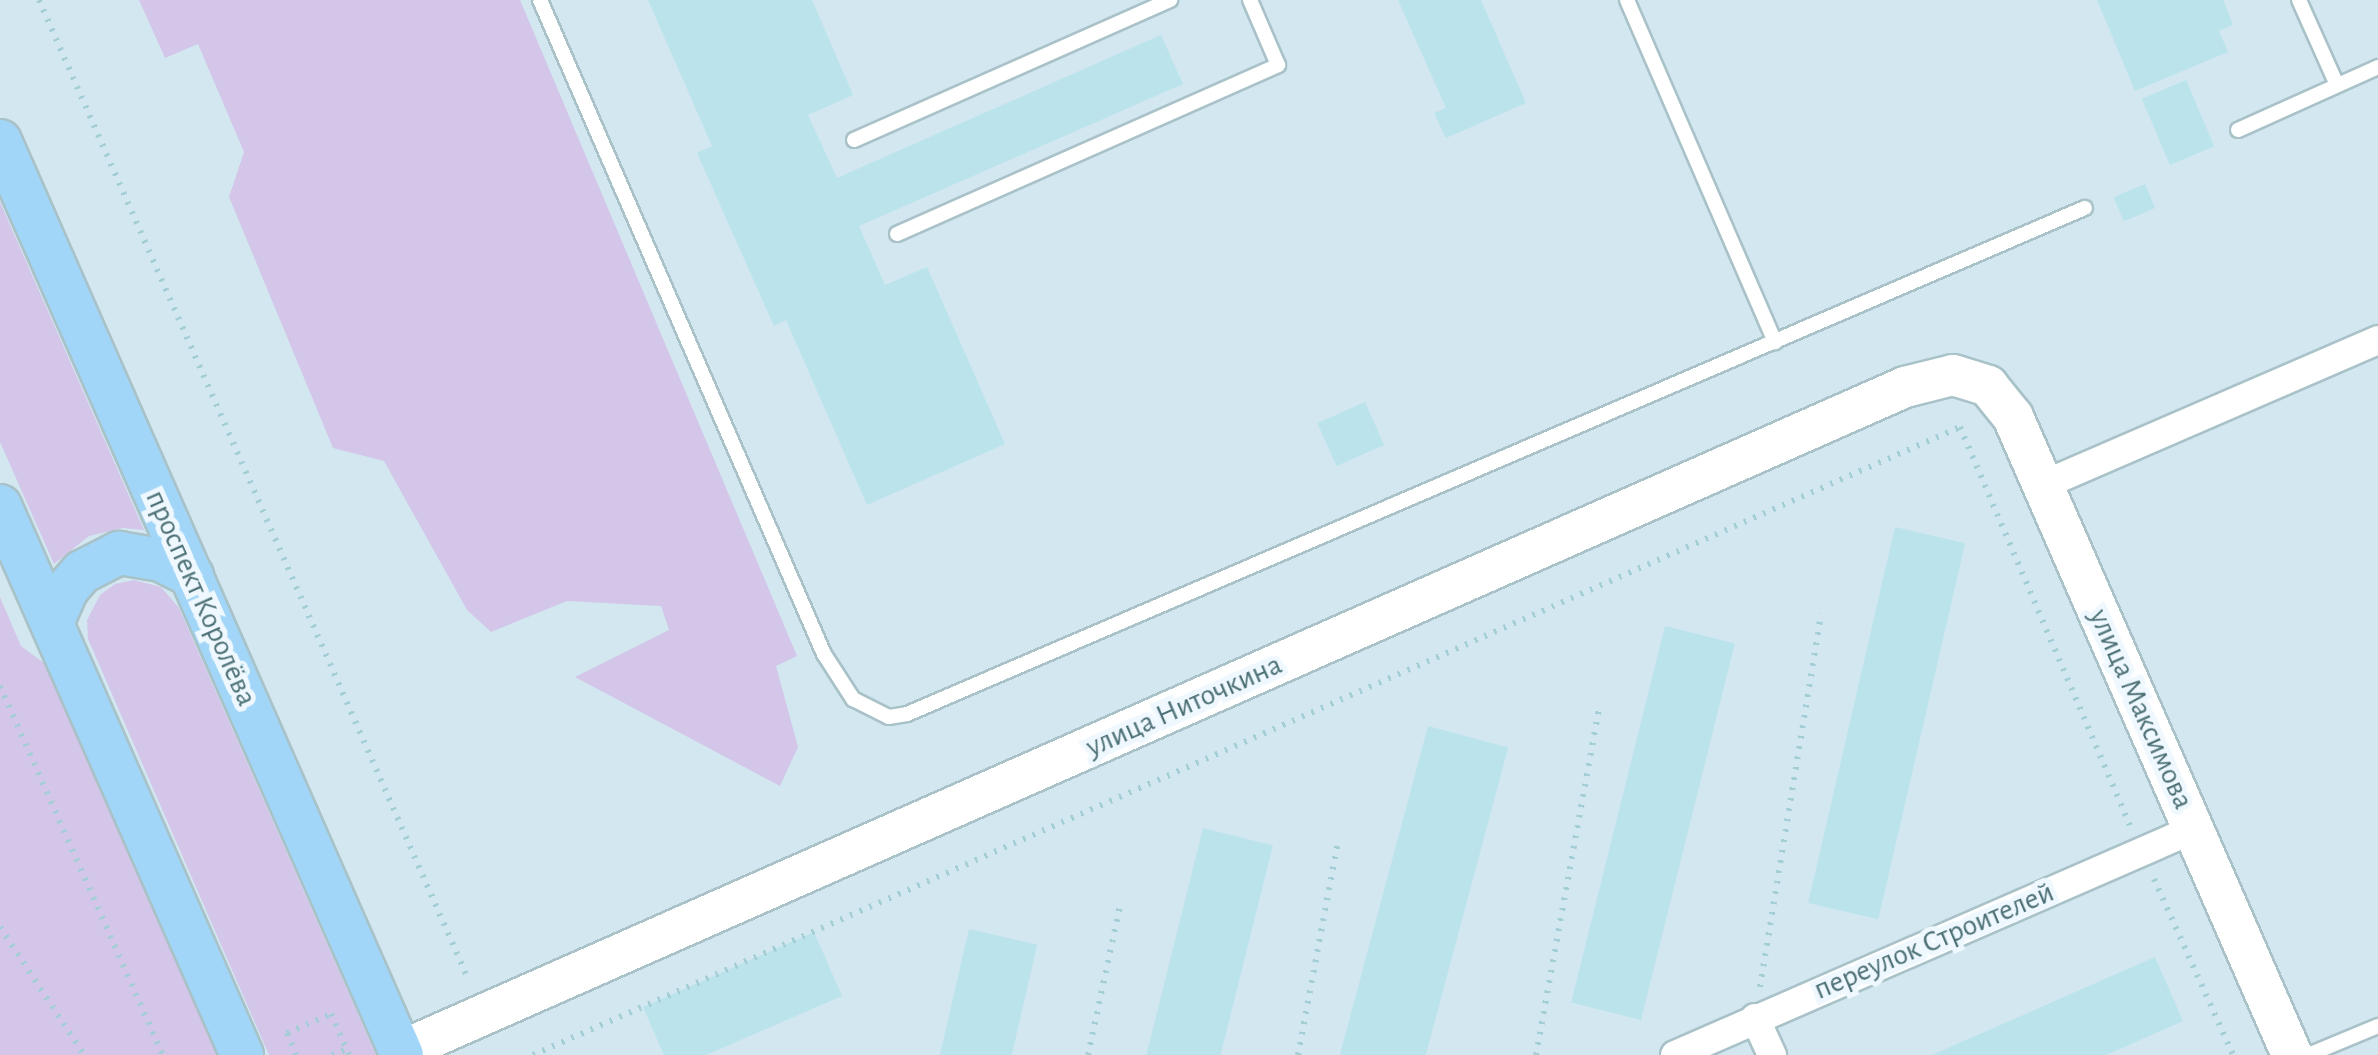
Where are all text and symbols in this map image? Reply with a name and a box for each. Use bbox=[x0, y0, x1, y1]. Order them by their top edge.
street label: проспект Королёва bbox=[137, 485, 265, 711]
street label: улица Максимова bbox=[2081, 603, 2201, 815]
street label: улица Ниточкина bbox=[1080, 647, 1288, 765]
street label: переулок Строителей bbox=[1808, 874, 2060, 1008]

